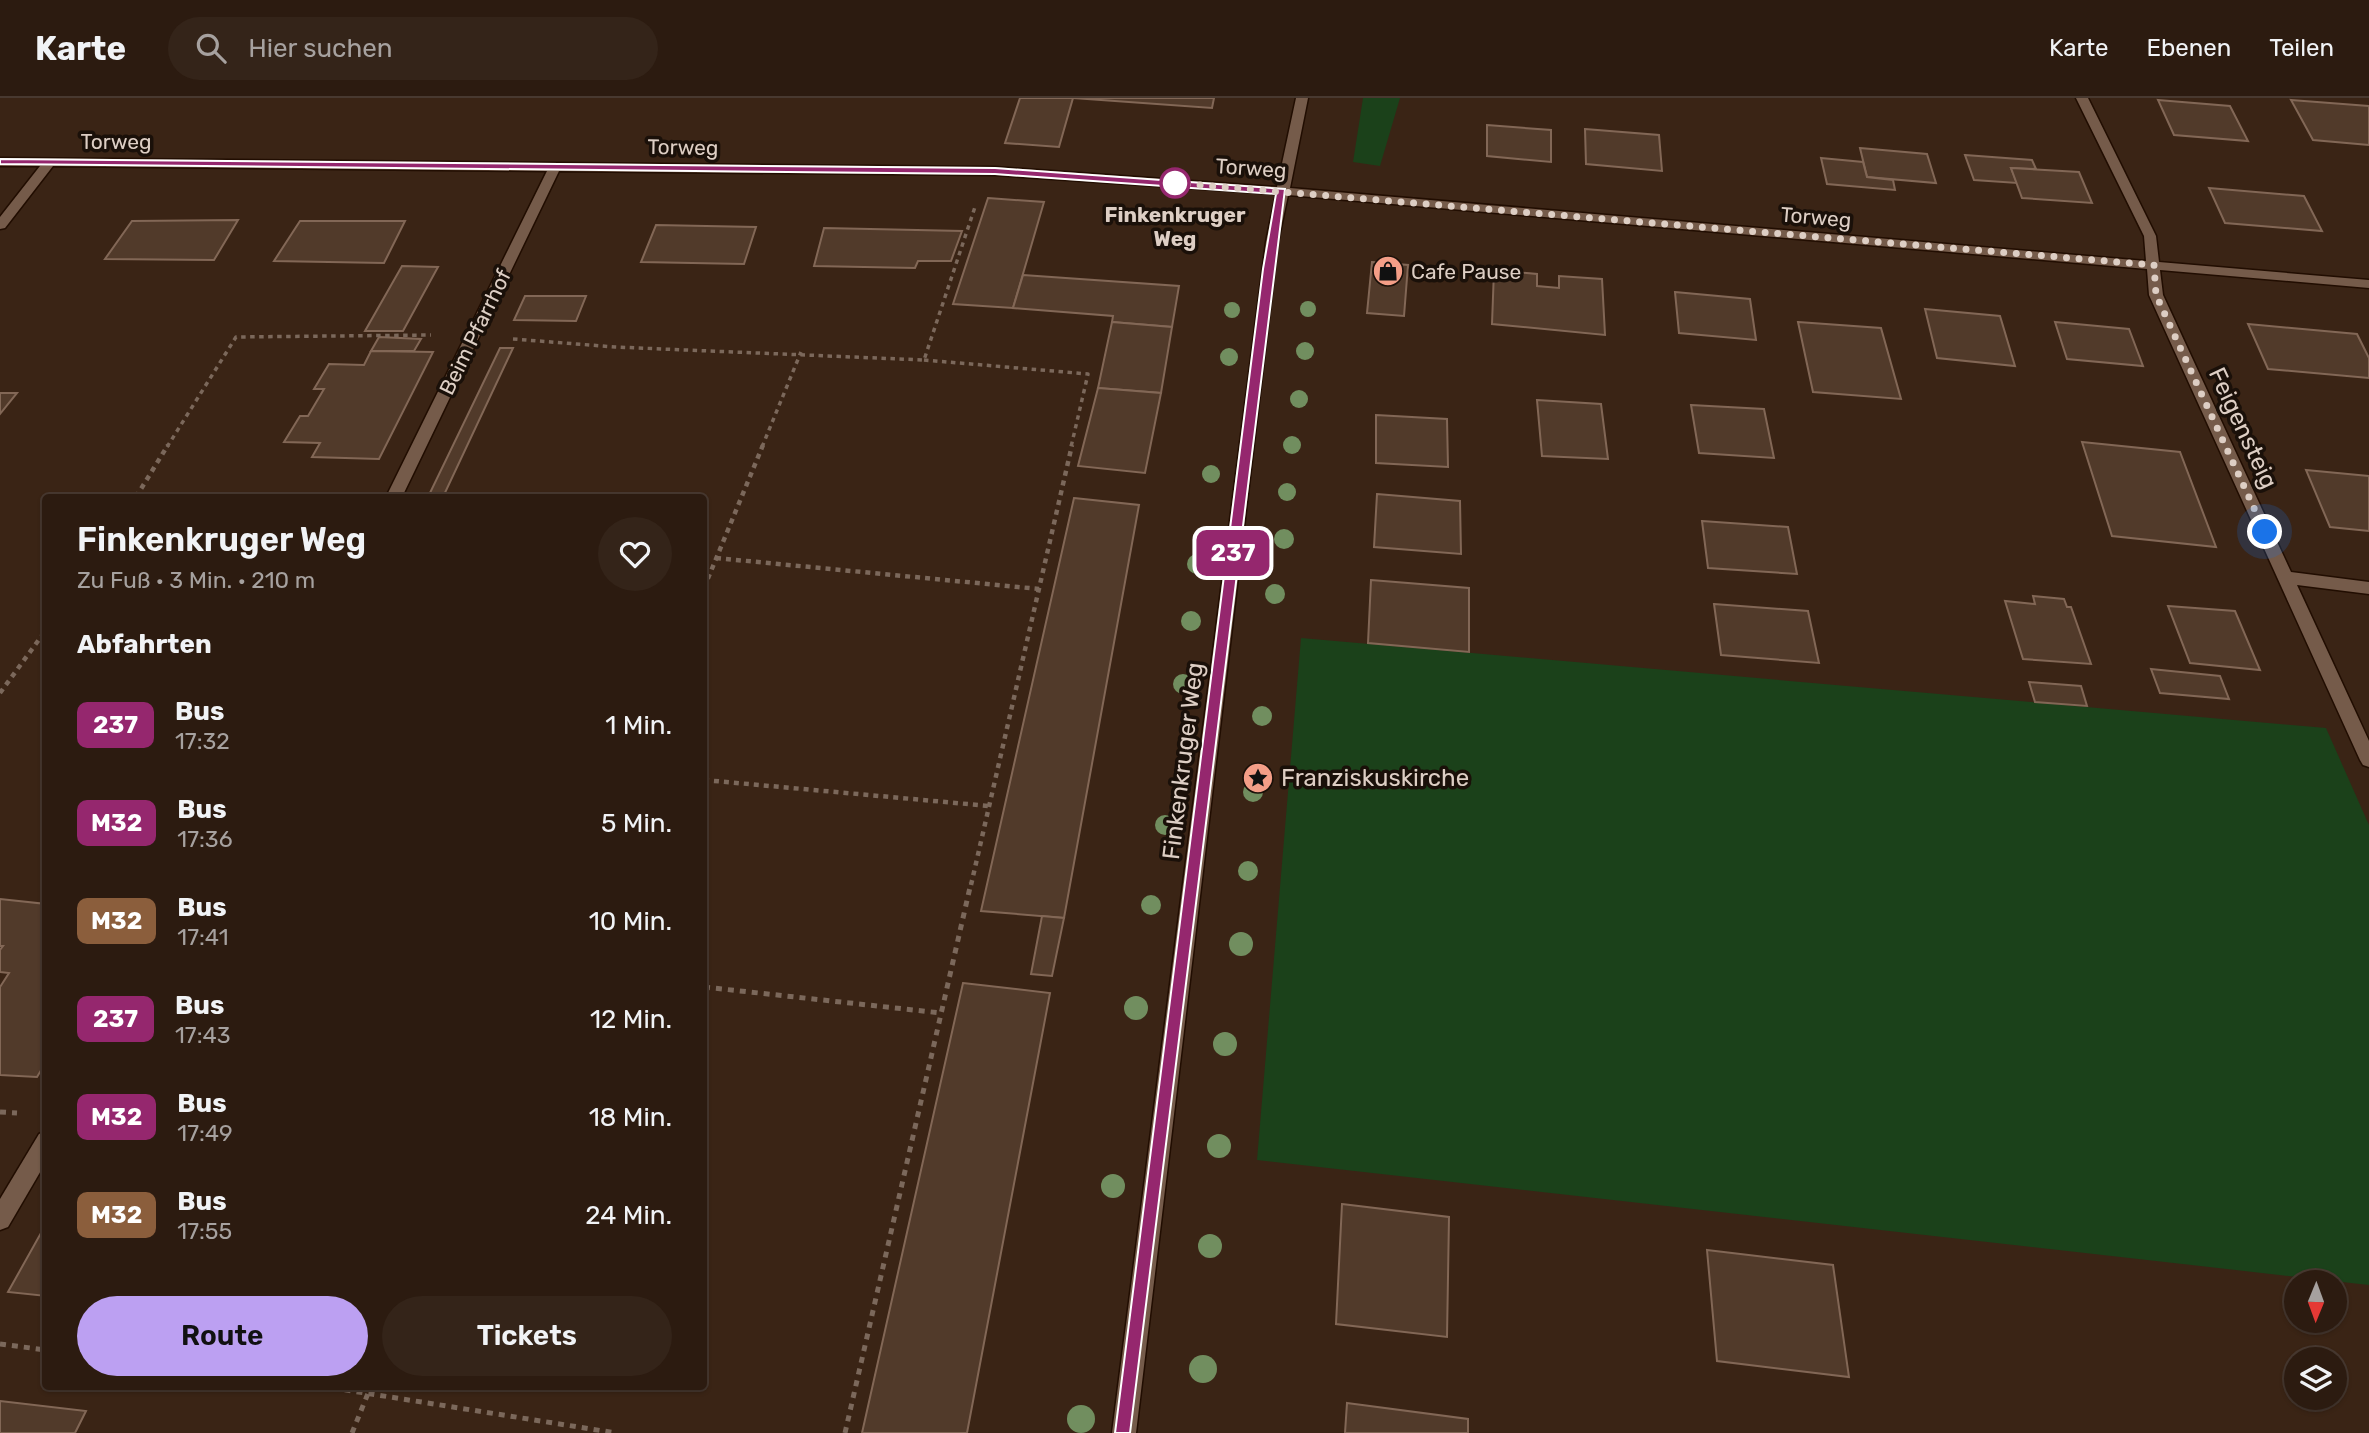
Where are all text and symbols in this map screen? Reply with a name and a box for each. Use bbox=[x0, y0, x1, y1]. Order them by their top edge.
search box bbox=[168, 17, 658, 80]
text: Karte bbox=[35, 29, 126, 68]
icon: search bbox=[192, 29, 230, 67]
text: Hier suchen bbox=[248, 33, 393, 64]
text: Karte bbox=[2049, 34, 2109, 62]
text: Ebenen bbox=[2147, 34, 2231, 62]
text: Teilen bbox=[2269, 34, 2334, 62]
street label: Torweg bbox=[80, 129, 152, 154]
street label: Torweg bbox=[647, 134, 719, 160]
street label: Torweg bbox=[1215, 153, 1287, 183]
marker: Finkenkruger Weg bbox=[1160, 168, 1190, 198]
street label: Torweg bbox=[1780, 201, 1852, 233]
place label: Finkenkruger Weg bbox=[1105, 202, 1246, 251]
shop icon: Cafe Pause bbox=[1371, 254, 1405, 288]
place label: Cafe Pause bbox=[1411, 259, 1521, 284]
street label: Beim Pfarrhof bbox=[434, 265, 516, 399]
street label: Feigensteig bbox=[2203, 363, 2283, 493]
your location bbox=[2247, 514, 2282, 549]
button: heart bbox=[598, 517, 672, 591]
text: Finkenkruger Weg bbox=[77, 520, 366, 559]
line badge: 237 bbox=[1193, 530, 1273, 576]
text: 237 bbox=[1210, 539, 1256, 567]
text: Zu Fuß · 3 Min. · 210 m bbox=[77, 566, 315, 594]
text: Abfahrten bbox=[77, 629, 212, 660]
street label: Finkenkruger Weg bbox=[1157, 661, 1209, 861]
text: Bus bbox=[175, 696, 224, 727]
text: 1 Min. bbox=[605, 710, 672, 741]
text: 237 bbox=[93, 711, 138, 739]
text: 17:32 bbox=[175, 727, 230, 755]
place icon: Franziskuskirche bbox=[1241, 761, 1275, 795]
place label: Franziskuskirche bbox=[1281, 764, 1469, 792]
text: Bus bbox=[177, 794, 227, 825]
text: 5 Min. bbox=[601, 808, 672, 839]
text: M32 bbox=[91, 809, 142, 837]
text: 17:36 bbox=[177, 825, 233, 853]
text: Bus bbox=[177, 892, 227, 923]
text: 10 Min. bbox=[589, 906, 672, 937]
text: M32 bbox=[91, 907, 142, 935]
text: 17:41 bbox=[177, 923, 229, 951]
text: Bus bbox=[175, 990, 224, 1021]
text: 12 Min. bbox=[590, 1004, 672, 1035]
text: 237 bbox=[93, 1005, 138, 1033]
text: 17:43 bbox=[175, 1021, 231, 1049]
text: Bus bbox=[177, 1088, 227, 1119]
text: 18 Min. bbox=[589, 1102, 672, 1133]
text: M32 bbox=[91, 1103, 142, 1131]
text: 17:49 bbox=[177, 1119, 233, 1147]
text: Bus bbox=[177, 1186, 227, 1217]
text: 24 Min. bbox=[585, 1200, 672, 1231]
text: M32 bbox=[91, 1201, 142, 1229]
text: 17:55 bbox=[177, 1217, 232, 1245]
north arrow bbox=[2284, 1270, 2347, 1334]
map controls bbox=[2284, 1270, 2347, 1410]
button: Route bbox=[77, 1296, 368, 1376]
button: Tickets bbox=[382, 1296, 672, 1376]
button: layers bbox=[2284, 1347, 2347, 1410]

